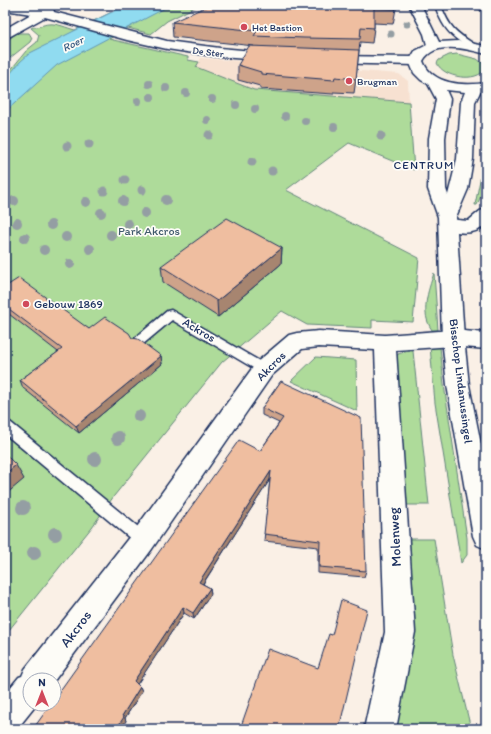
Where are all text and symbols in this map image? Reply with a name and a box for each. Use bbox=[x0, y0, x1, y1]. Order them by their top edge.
place label: Het Bastion bbox=[252, 21, 303, 34]
marker: Het Bastion bbox=[239, 22, 249, 32]
water label: Roer bbox=[60, 33, 87, 55]
street label: De Ster bbox=[192, 44, 225, 60]
place label: Brugman bbox=[357, 75, 397, 88]
marker: Brugman bbox=[344, 76, 354, 86]
district label: CENTRUM bbox=[394, 158, 454, 172]
park label: Park Akcros bbox=[118, 224, 180, 238]
place label: Gebouw 1869 bbox=[34, 297, 103, 311]
marker: Gebouw 1869 bbox=[21, 299, 31, 309]
street label: Ackros bbox=[180, 315, 218, 345]
street label: Bisschop Lindanussingel bbox=[446, 318, 476, 445]
street label: Akcros bbox=[253, 348, 289, 384]
street label: Molenweg bbox=[385, 506, 405, 567]
street label: Akcros bbox=[57, 607, 95, 651]
north arrow bbox=[22, 672, 62, 712]
text: N bbox=[38, 676, 46, 689]

